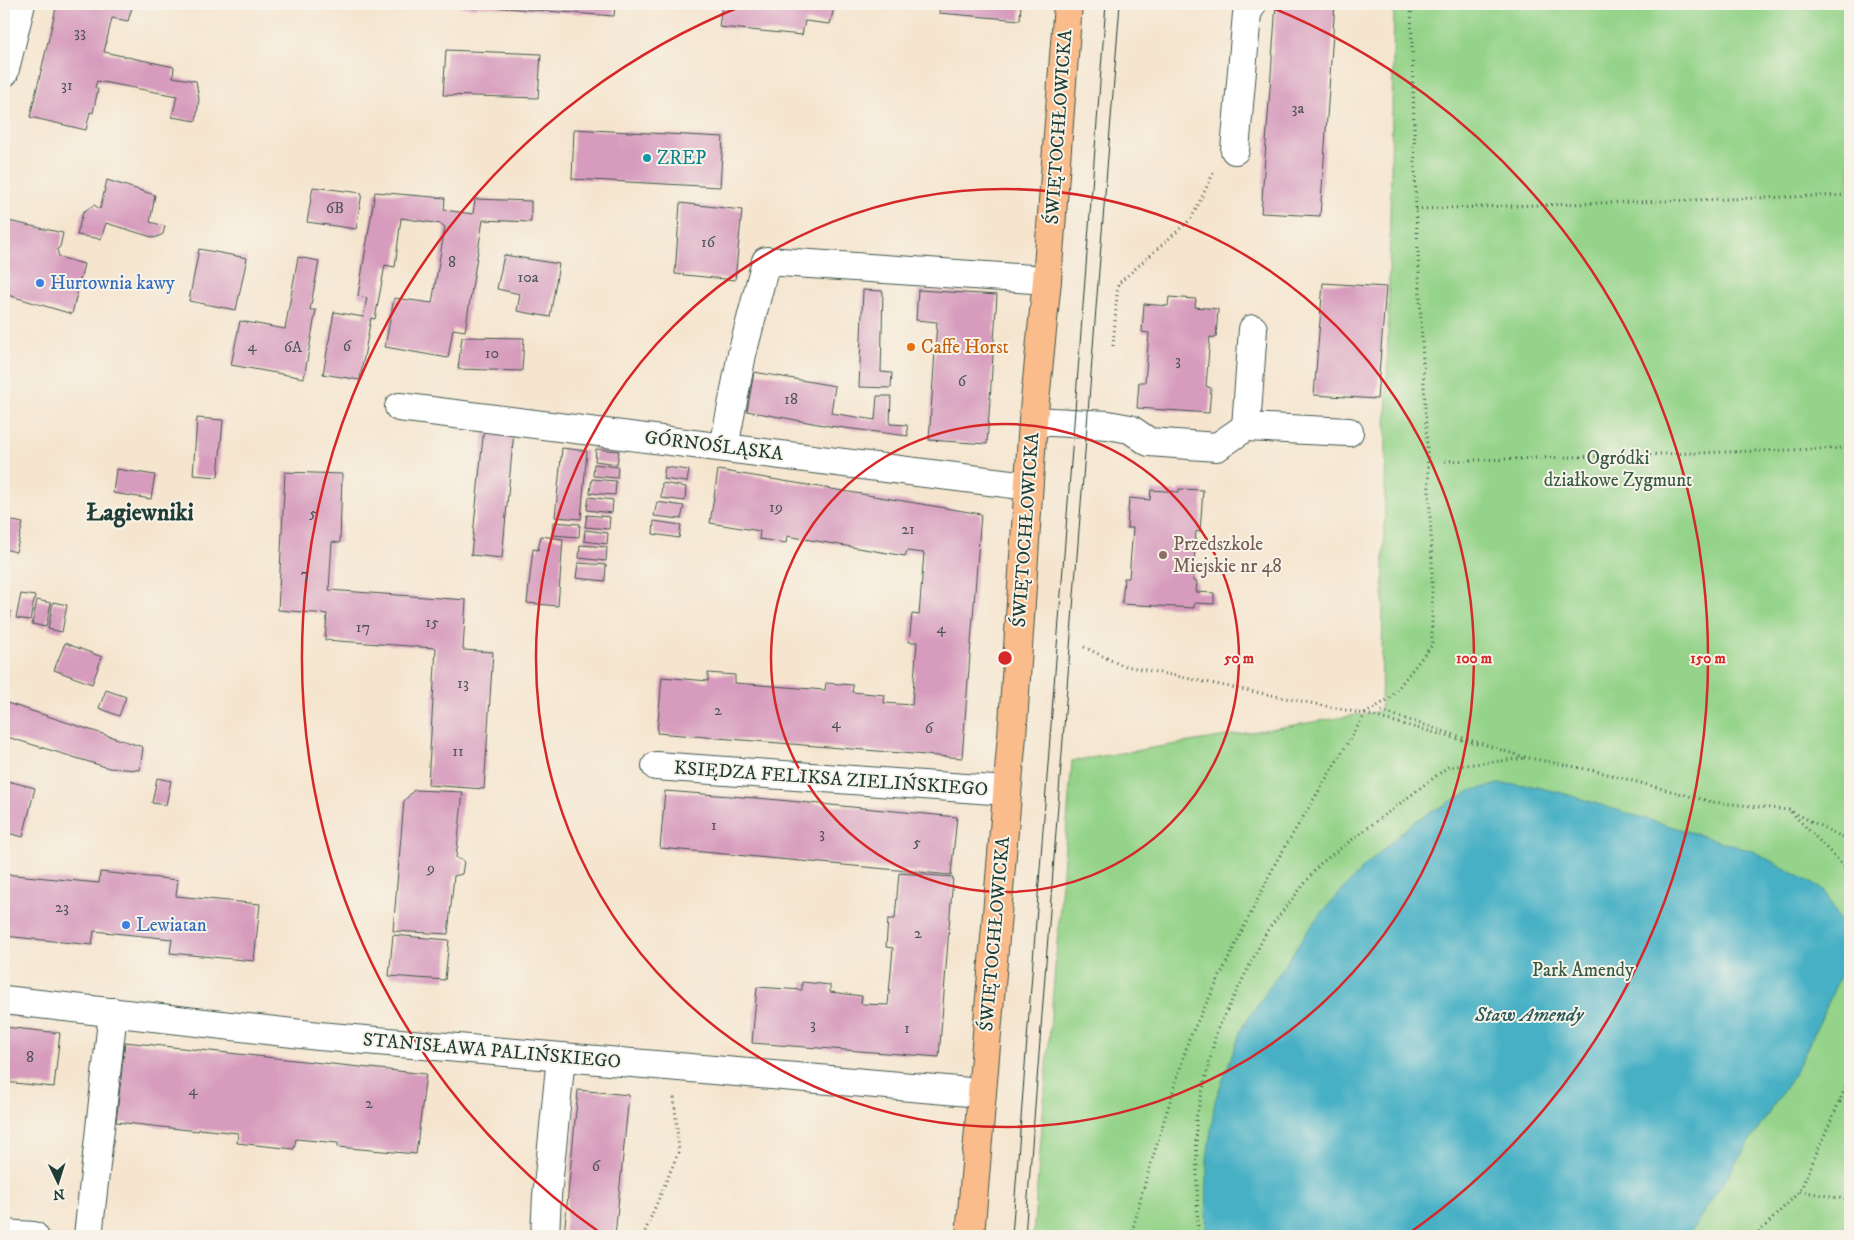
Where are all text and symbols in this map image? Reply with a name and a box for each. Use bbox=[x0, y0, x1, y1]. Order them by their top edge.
house number: 33 bbox=[74, 22, 86, 42]
street label: ŚWIĘTOCHŁOWICKA bbox=[1039, 28, 1077, 225]
house number: 31 bbox=[61, 75, 73, 95]
house number: 3a bbox=[1292, 98, 1305, 118]
place label: ZREP bbox=[657, 147, 706, 170]
marker: ZREP bbox=[641, 152, 653, 164]
house number: 6B bbox=[326, 198, 344, 218]
house number: 16 bbox=[701, 232, 716, 252]
house number: 8 bbox=[448, 252, 456, 272]
house number: 10a bbox=[517, 267, 539, 287]
place label: Hurtownia kawy bbox=[50, 272, 176, 295]
marker: Hurtownia kawy bbox=[34, 277, 46, 289]
house number: 4 bbox=[247, 336, 257, 356]
house number: 6 bbox=[343, 336, 352, 356]
place label: Caffe Horst bbox=[921, 336, 1009, 359]
house number: 6A bbox=[284, 337, 303, 357]
marker: Caffe Horst bbox=[905, 341, 917, 353]
house number: 10 bbox=[485, 343, 499, 363]
house number: 3 bbox=[1175, 350, 1181, 370]
house number: 6 bbox=[958, 371, 967, 391]
house number: 18 bbox=[784, 389, 798, 409]
street label: GÓRNOŚLĄSKA bbox=[643, 424, 786, 466]
street label: ŚWIĘTOCHŁOWICKA bbox=[1006, 431, 1044, 628]
park label: Ogródki działkowe Zygmunt bbox=[1544, 447, 1692, 492]
house number: 19 bbox=[769, 497, 783, 517]
district label: Łagiewniki bbox=[86, 498, 194, 528]
house number: 5 bbox=[309, 503, 317, 523]
house number: 21 bbox=[901, 519, 915, 539]
place label: Przedszkole Miejskie nr 48 bbox=[1173, 533, 1282, 578]
marker: Przedszkole Miejskie nr 48 bbox=[1157, 549, 1169, 561]
house number: 7 bbox=[301, 564, 309, 584]
house number: 15 bbox=[425, 612, 439, 632]
house number: 17 bbox=[356, 617, 370, 637]
house number: 4 bbox=[936, 618, 946, 638]
centre of rings bbox=[996, 649, 1014, 667]
text: 50 m bbox=[1223, 649, 1255, 668]
text: 100 m bbox=[1456, 649, 1493, 668]
text: 150 m bbox=[1690, 649, 1726, 668]
house number: 13 bbox=[457, 673, 469, 693]
house number: 2 bbox=[714, 700, 722, 720]
house number: 4 bbox=[831, 713, 841, 733]
house number: 6 bbox=[925, 718, 934, 738]
house number: 11 bbox=[452, 741, 464, 761]
street label: KSIĘDZA FELIKSA ZIELIŃSKIEGO bbox=[673, 755, 989, 801]
house number: 1 bbox=[711, 815, 717, 835]
house number: 3 bbox=[819, 823, 825, 843]
house number: 5 bbox=[913, 832, 921, 852]
street label: ŚWIĘTOCHŁOWICKA bbox=[973, 835, 1015, 1032]
house number: 9 bbox=[426, 858, 435, 878]
house number: 23 bbox=[55, 897, 69, 917]
place label: Lewiatan bbox=[136, 914, 207, 937]
marker: Lewiatan bbox=[120, 919, 132, 931]
house number: 2 bbox=[914, 923, 922, 943]
park label: Park Amendy bbox=[1532, 959, 1635, 982]
water label: Staw Amendy bbox=[1474, 1003, 1584, 1028]
house number: 3 bbox=[810, 1014, 816, 1034]
house number: 1 bbox=[904, 1018, 910, 1038]
street label: STANISŁAWA PALIŃSKIEGO bbox=[362, 1026, 622, 1074]
house number: 8 bbox=[26, 1047, 34, 1067]
house number: 4 bbox=[188, 1080, 198, 1100]
house number: 2 bbox=[365, 1093, 373, 1113]
house number: 6 bbox=[592, 1156, 601, 1176]
north arrow bbox=[32, 1158, 82, 1208]
text: N bbox=[52, 1185, 65, 1203]

